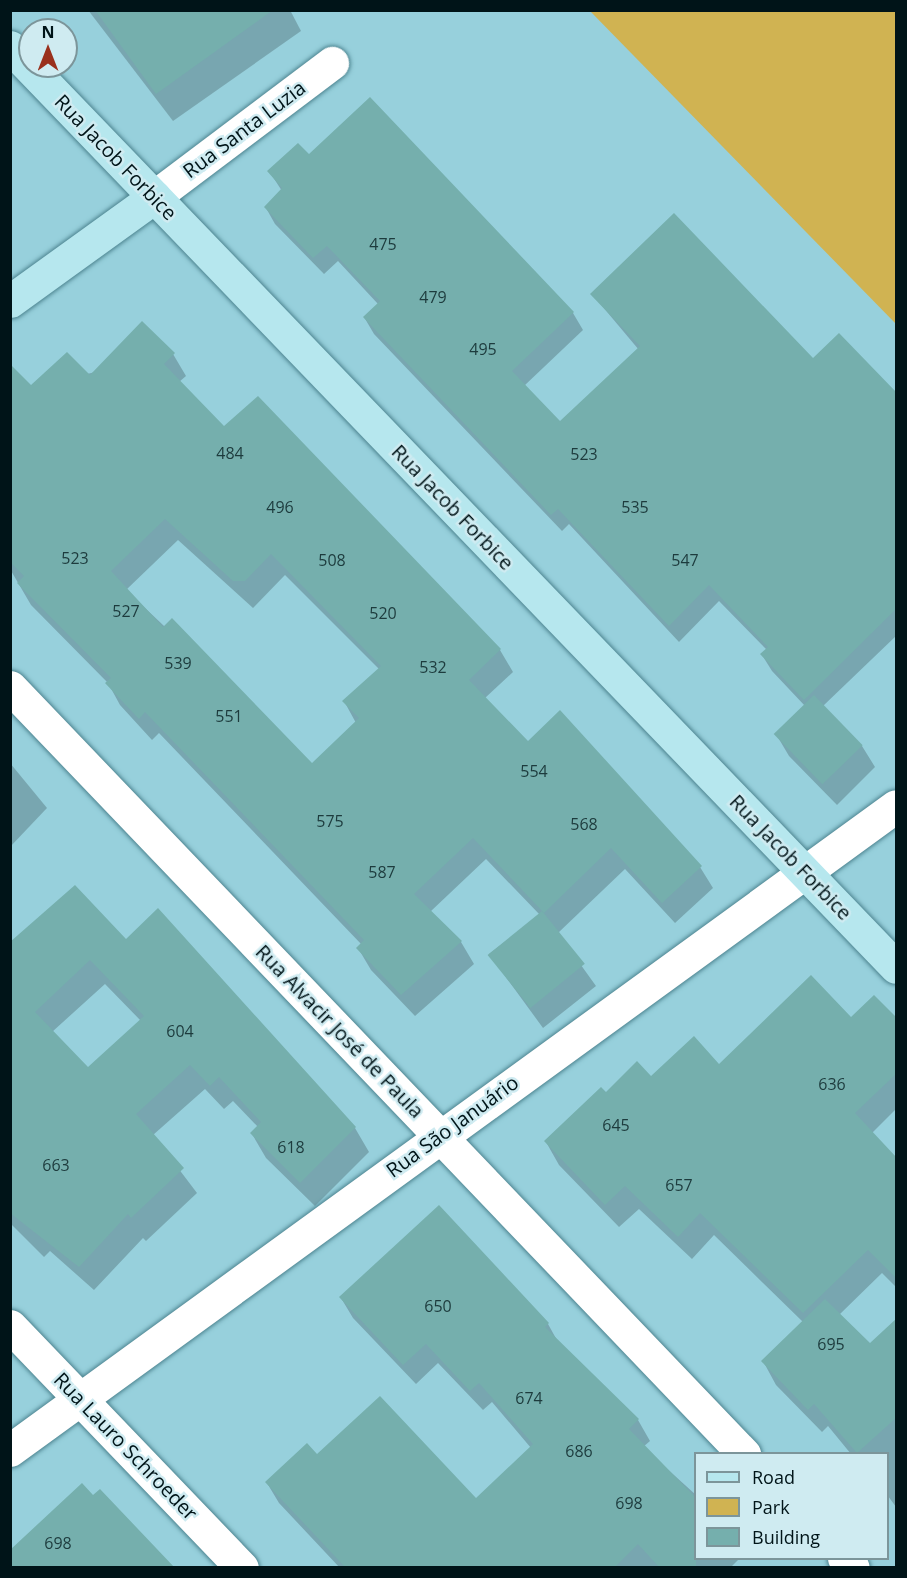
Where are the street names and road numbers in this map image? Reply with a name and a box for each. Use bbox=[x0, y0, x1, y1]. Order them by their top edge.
street label: Rua Santa Luzia bbox=[178, 75, 310, 183]
street label: Rua Jacob Forbice bbox=[50, 89, 182, 225]
street label: Rua Jacob Forbice bbox=[387, 439, 519, 575]
street label: Rua Jacob Forbice bbox=[725, 789, 857, 925]
street label: Rua Alvacir José de Paula bbox=[251, 939, 429, 1123]
street label: Rua São Januário bbox=[381, 1070, 523, 1182]
street label: Rua Lauro Schroeder bbox=[49, 1367, 203, 1525]

